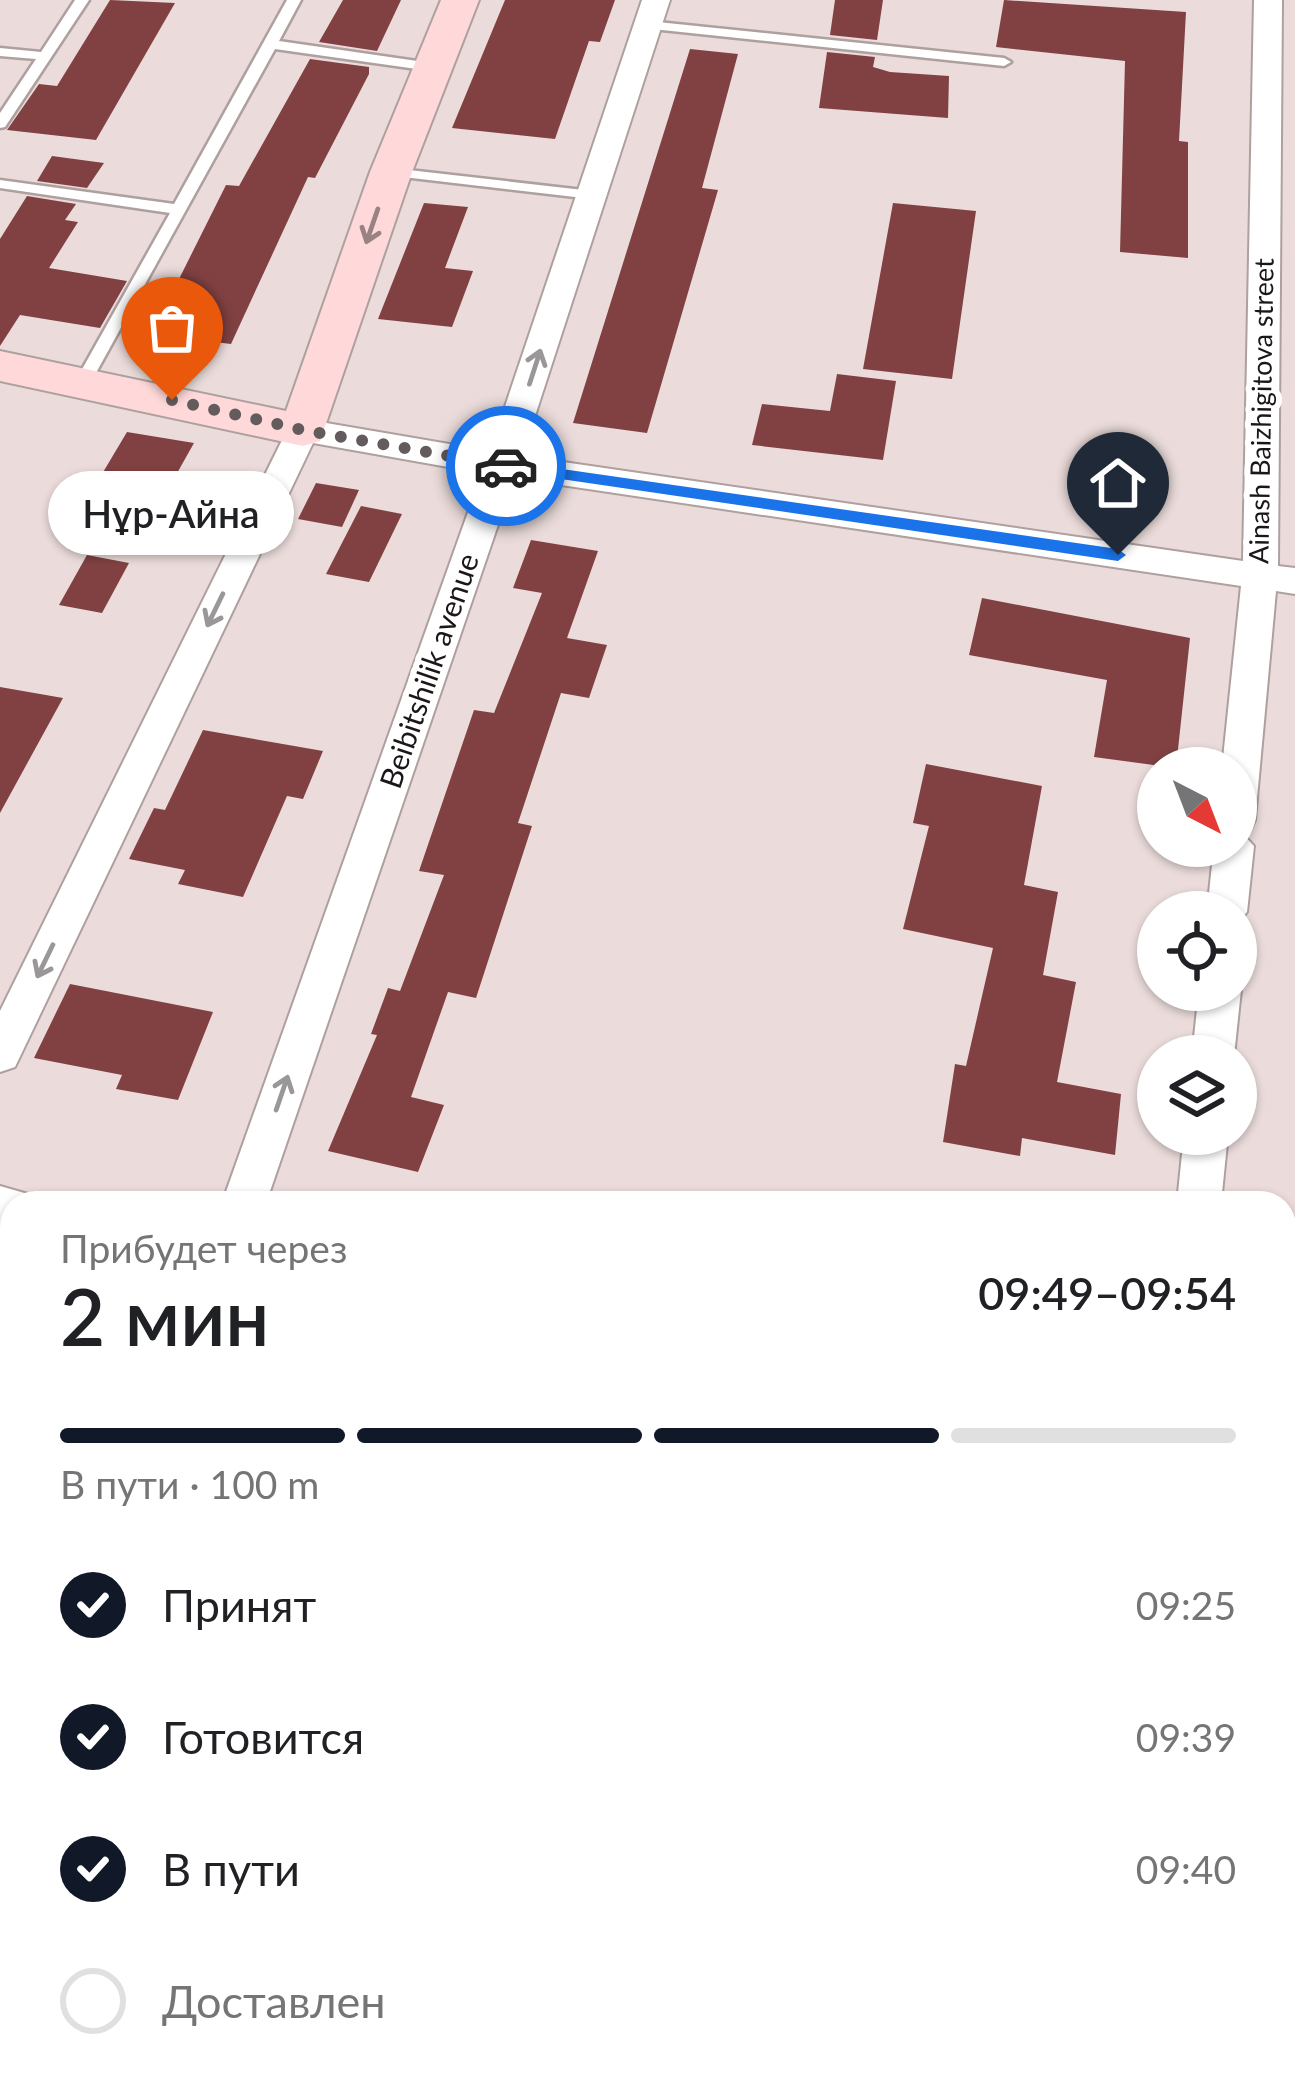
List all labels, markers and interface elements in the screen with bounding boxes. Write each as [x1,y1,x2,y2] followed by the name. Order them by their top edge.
[360,207,381,244] one-way arrow
[1241,258,1280,564] street label: Ainash Baizhigitova street
[121,277,223,400] pin
[139,295,205,361] icon: bag
[525,349,547,387] one-way arrow
[446,406,566,526] courier
[1067,432,1169,555] pin
[473,433,539,499] icon: car
[1085,450,1151,516] icon: home
[49,472,295,556] callout: Нұр-Айна
[82,490,260,536] text: Нұр-Айна
[371,548,485,792] street label: Beibitshilik avenue
[203,592,226,627] one-way arrow
[1137,747,1257,867] north arrow
[1137,747,1257,1155] map controls
[1137,891,1257,1011] button: locate
[33,942,55,978] one-way arrow
[1137,1035,1257,1155] button: layers
[273,1075,294,1112] one-way arrow
[60,1225,347,1271] text: Прибудет через
[978,1266,1236,1320] text: 09:49–09:54
[60,1269,270,1363] text: 2 мин
[60,1461,319,1507] text: В пути · 100 m
[60,1572,126,1638] icon: check
[162,1578,316,1632] text: Принят
[1136,1582,1236,1628] text: 09:25
[60,1704,126,1770] icon: check
[162,1710,364,1764] text: Готовится
[1136,1714,1236,1760] text: 09:39
[60,1836,126,1902] icon: check
[162,1842,300,1896] text: В пути
[1136,1846,1236,1892] text: 09:40
[162,1974,386,2028] text: Доставлен

